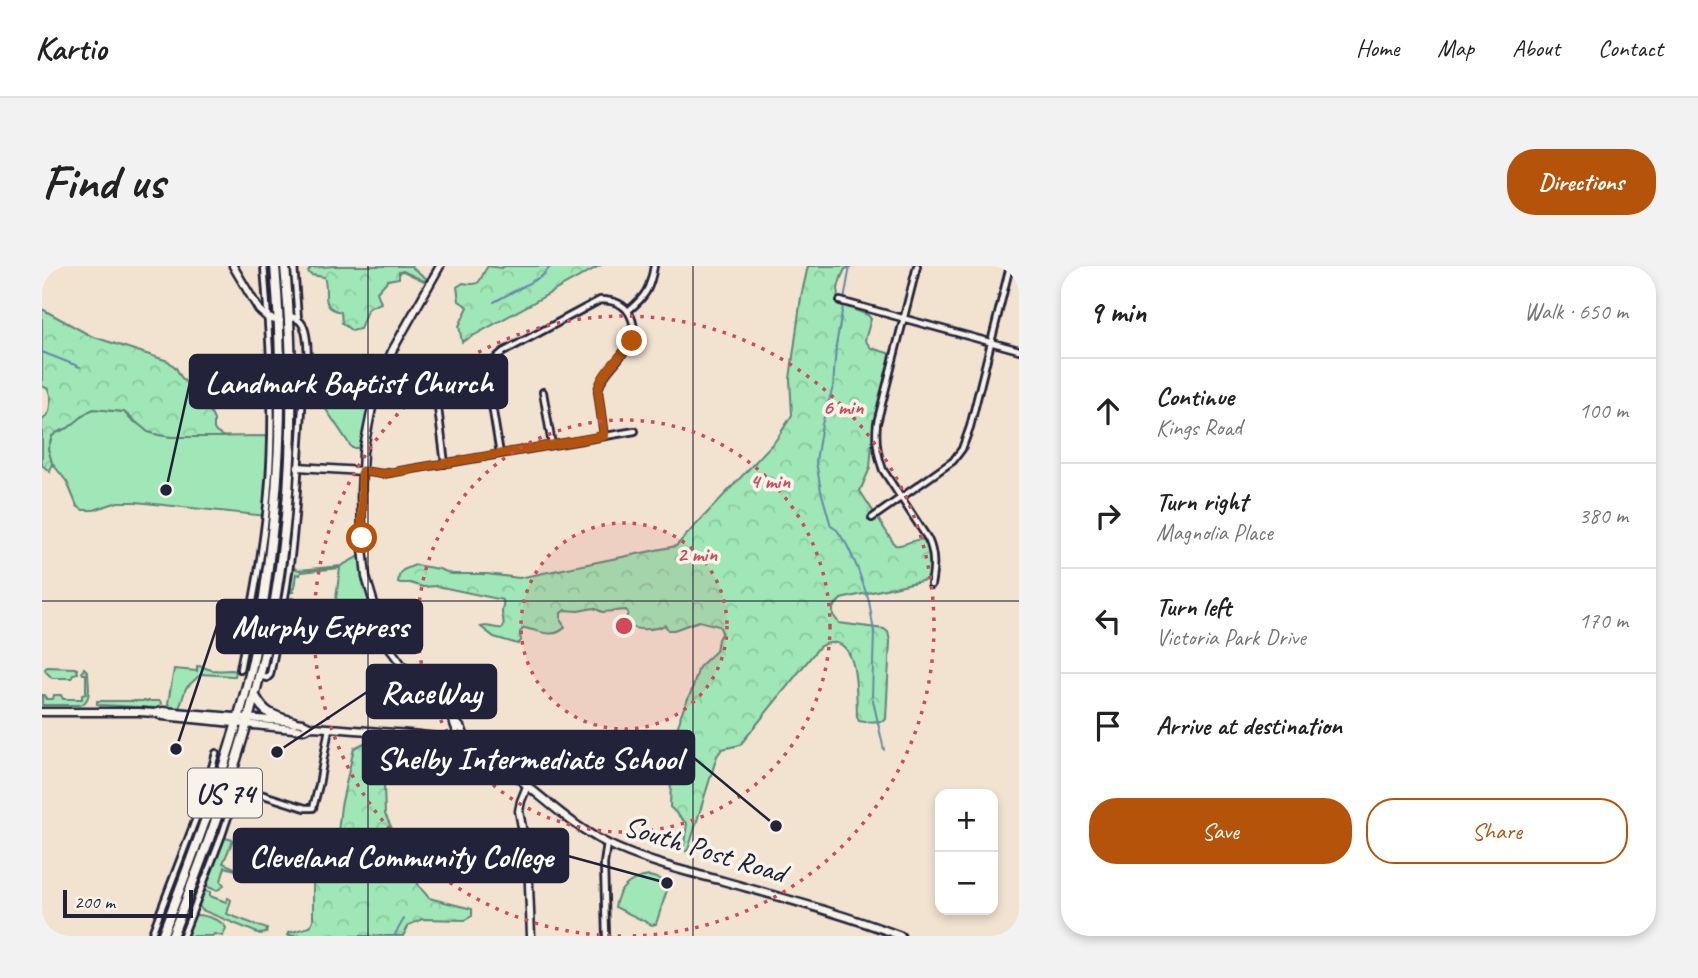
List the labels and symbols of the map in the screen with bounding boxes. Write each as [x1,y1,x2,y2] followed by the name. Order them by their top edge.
[616,325,647,356] route end
[190,355,507,408] callout: Landmark Baptist Church
[205,362,495,403] text: Landmark Baptist Church
[823,394,864,420] text: 6 min
[750,468,790,494] text: 4 min
[346,522,377,553] route start
[677,541,717,567] text: 2 min
[217,600,422,653] callout: Murphy Express
[232,606,411,647] text: Murphy Express
[612,614,636,638] centre of rings
[367,665,496,718] callout: RaceWay
[380,672,485,713] text: RaceWay
[363,731,694,784] callout: Shelby Intermediate School
[376,738,688,779] text: Shelby Intermediate School
[188,769,262,818] road number: US 74
[619,806,795,893] street label: South Post Road
[234,829,568,882] callout: Cleveland Community College
[249,836,555,877] text: Cleveland Community College
[63,887,192,919] scale bar

